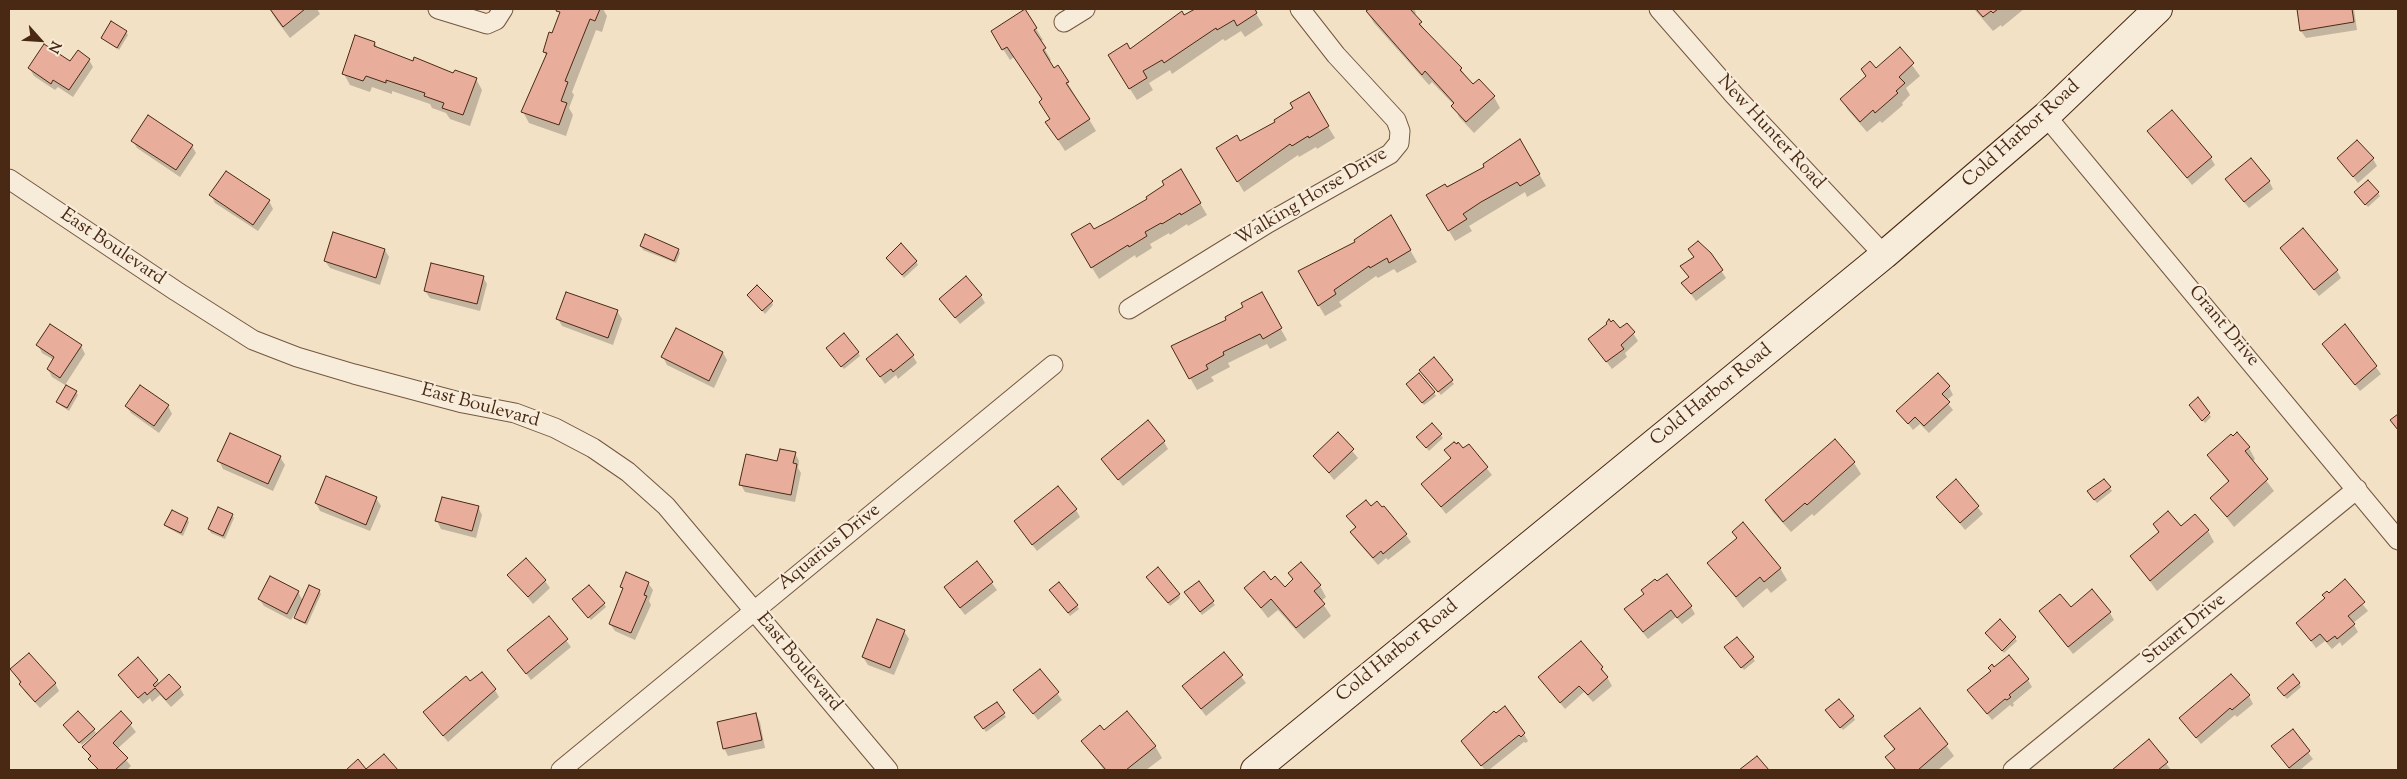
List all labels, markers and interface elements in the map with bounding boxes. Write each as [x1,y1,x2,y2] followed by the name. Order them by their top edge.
[15,15,65,65] north arrow
[42,37,65,56] text: N
[1711,71,1829,195] street label: New Hunter Road
[1959,76,2085,194] street label: Cold Harbor Road
[1232,144,1392,252] street label: Walking Horse Drive
[55,205,169,291] street label: East Boulevard
[2183,282,2263,372] street label: Grant Drive
[1647,340,1777,452] street label: Cold Harbor Road
[418,380,542,434] street label: East Boulevard
[774,500,886,596] street label: Aquarius Drive
[2139,589,2231,671] street label: Stuart Drive
[1333,596,1463,708] street label: Cold Harbor Road
[750,609,846,717] street label: East Boulevard

